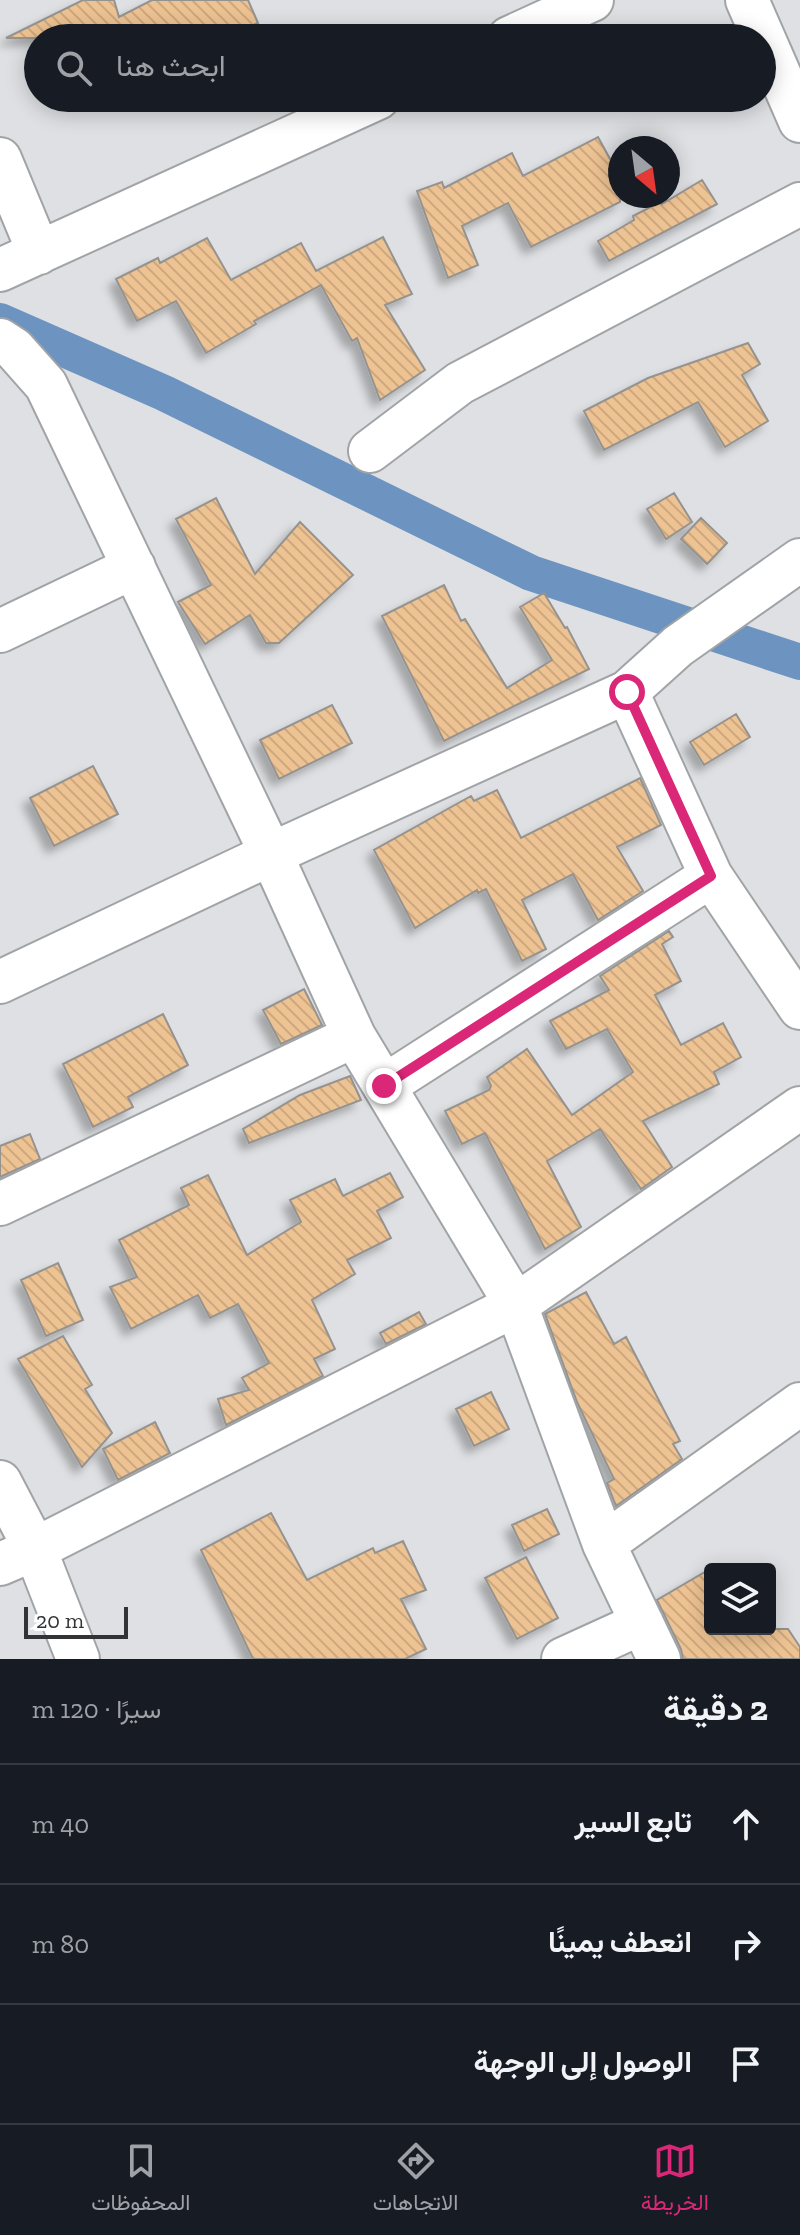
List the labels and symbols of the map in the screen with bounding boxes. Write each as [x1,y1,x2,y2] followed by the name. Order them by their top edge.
[608,136,680,208] north arrow
[609,674,645,710] route start
[366,1068,402,1104] route end
[24,1603,128,1639] scale bar

